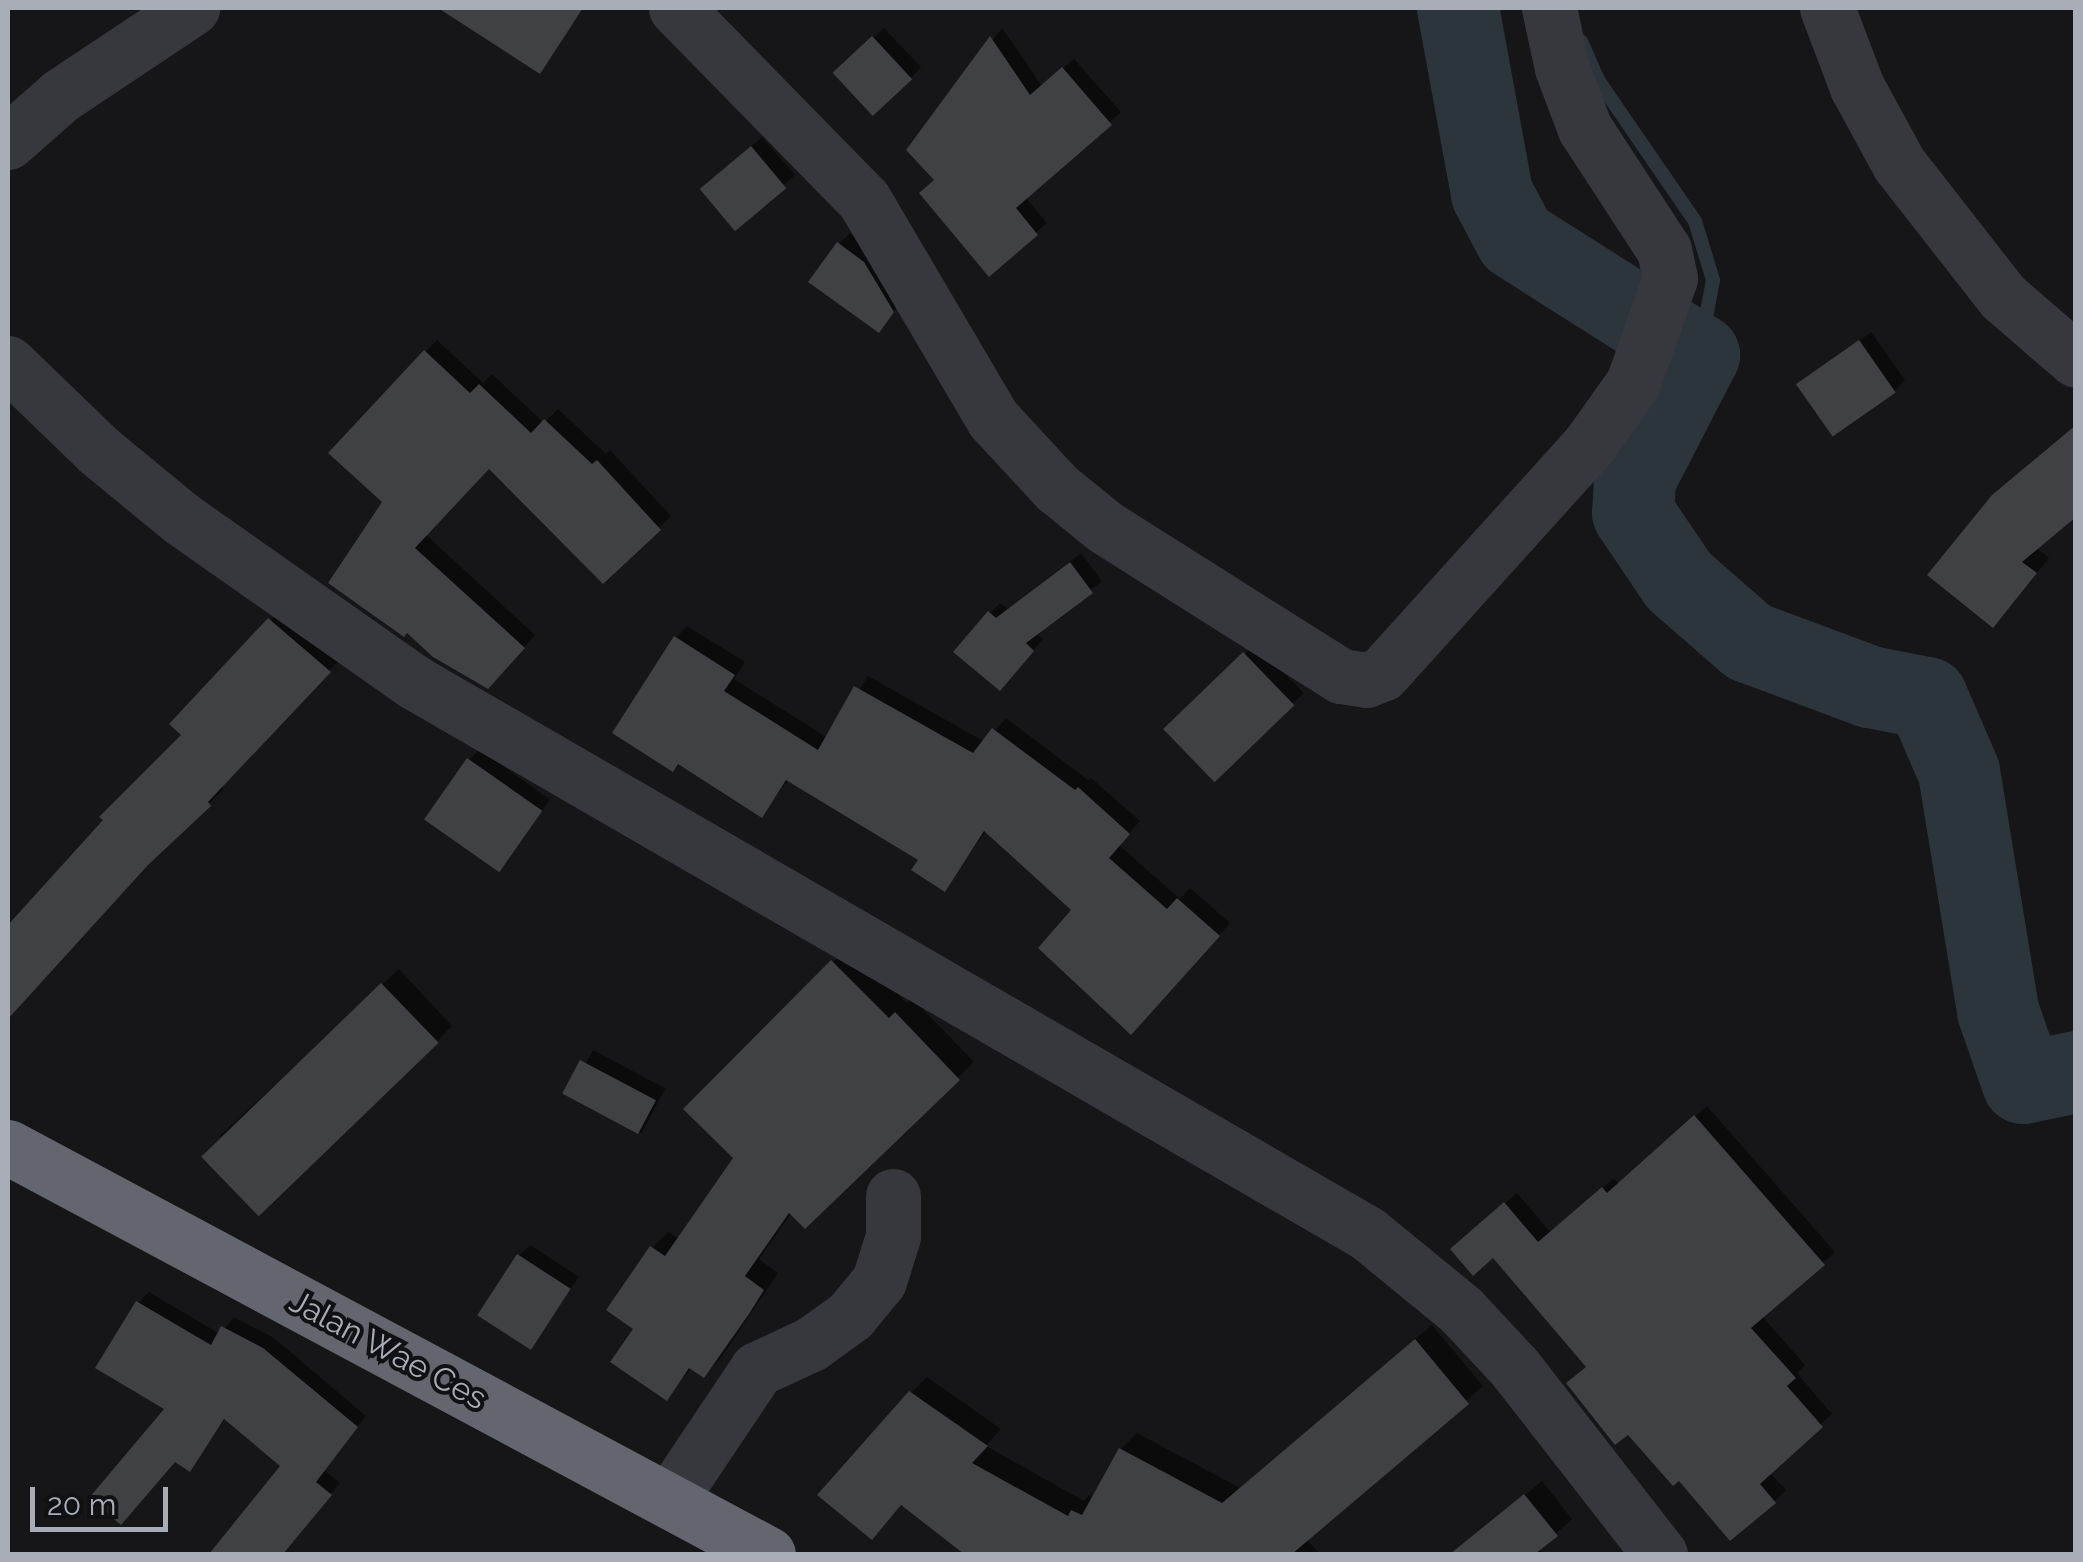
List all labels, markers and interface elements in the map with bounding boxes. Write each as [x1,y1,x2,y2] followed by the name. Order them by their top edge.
[283,1282,493,1418] street label: Jalan Wae Ces
[35,1467,172,1529] scale bar
[47,1487,116,1522] text: 20 m

